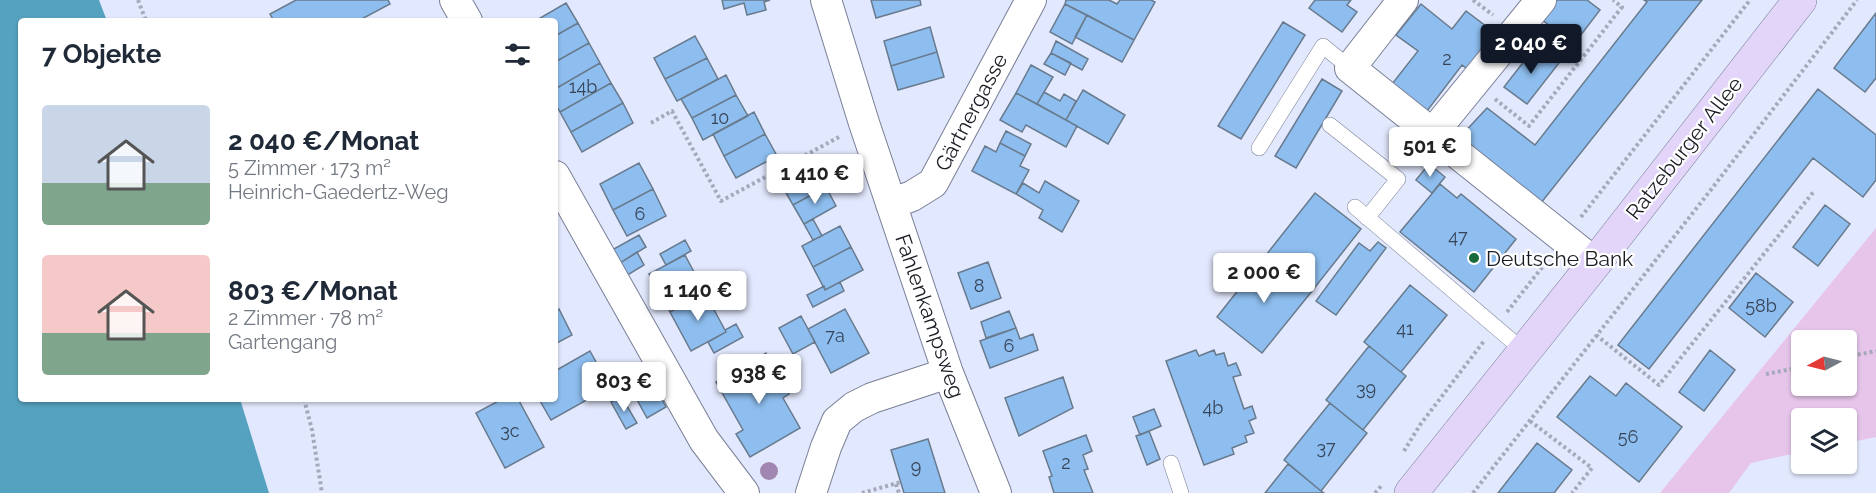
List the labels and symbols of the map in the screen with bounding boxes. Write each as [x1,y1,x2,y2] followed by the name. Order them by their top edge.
[1476,24,1586,75] pin: 2 040 €
[1442,48,1452,69] house number: 2
[930,49,1012,175] street label: Gärtnergasse
[1621,72,1747,224] street label: Ratzeburger Allee
[569,76,597,97] house number: 14b
[711,107,729,128] house number: 10
[1388,127,1472,178] pin: 501 €
[760,154,870,205] pin: 1 410 €
[635,203,646,224] house number: 6
[1448,226,1468,247] house number: 47
[890,231,970,401] street label: Fahlenkampsweg
[1486,246,1633,271] place label: Deutsche Bank
[1467,251,1481,265] marker: Deutsche Bank
[1209,253,1319,304] pin: 2 000 €
[643,271,753,322] pin: 1 140 €
[974,275,984,296] house number: 8
[1745,295,1777,316] house number: 58b
[1396,318,1414,339] house number: 41
[825,325,845,346] house number: 7a
[1791,330,1857,396] north arrow
[1004,335,1015,356] house number: 6
[717,354,801,405] pin: 938 €
[582,362,666,413] pin: 803 €
[1356,378,1376,399] house number: 39
[1203,397,1223,418] house number: 4b
[500,420,520,441] house number: 3c
[1618,426,1638,447] house number: 56
[1316,437,1336,458] house number: 37
[1061,452,1071,473] house number: 2
[911,456,921,477] house number: 9

